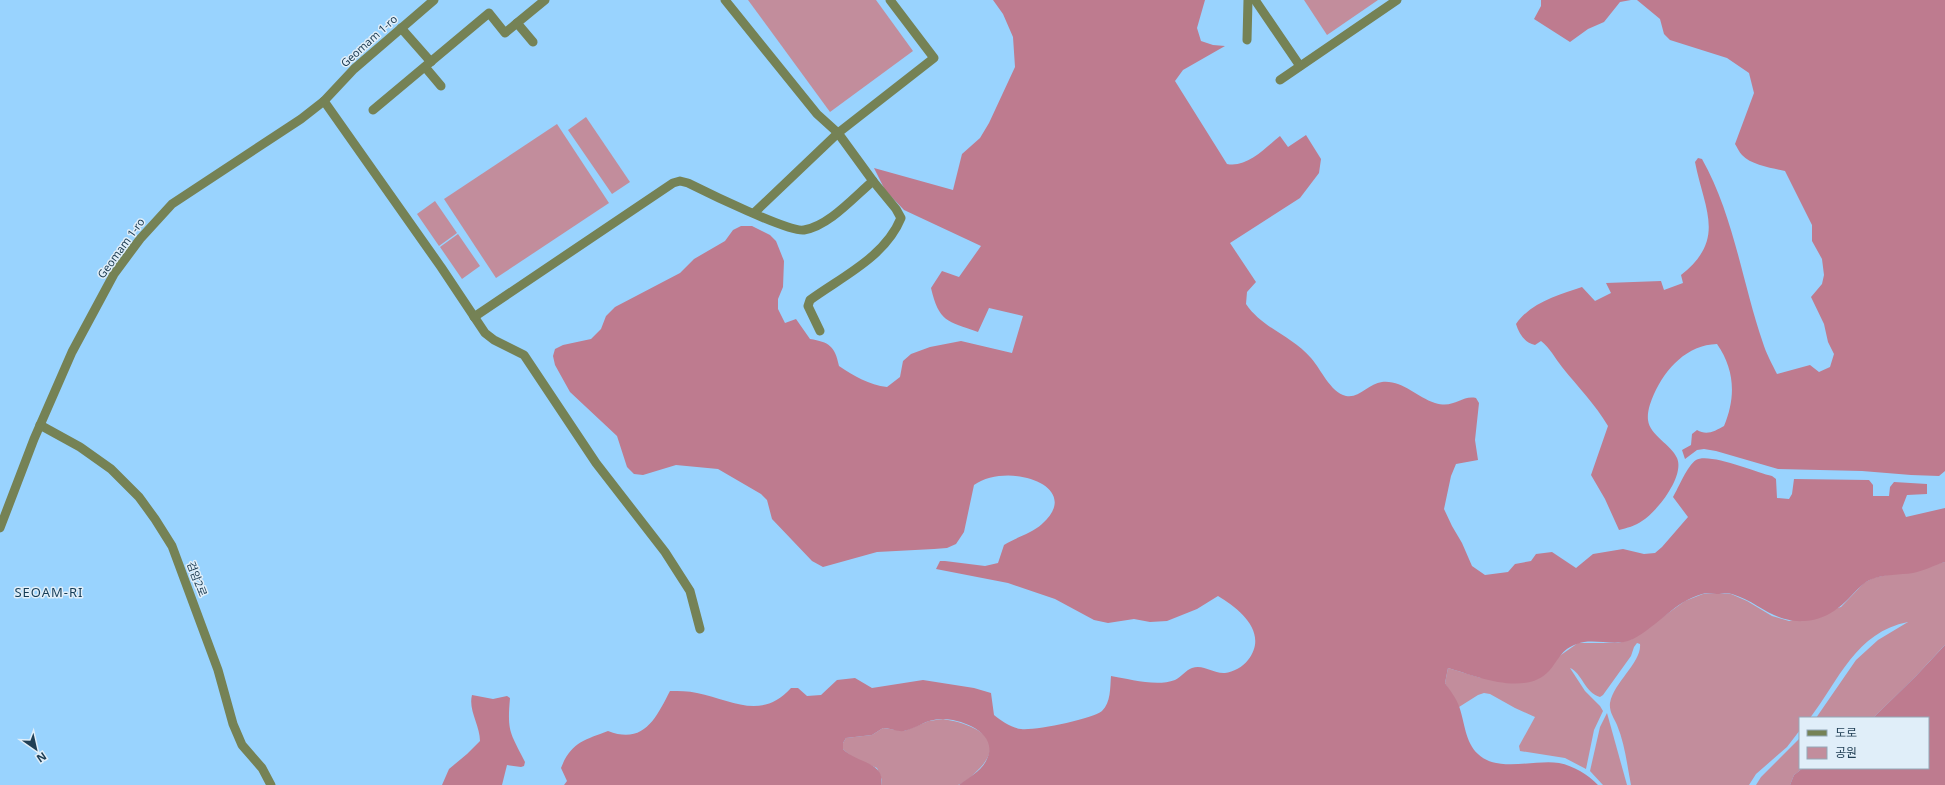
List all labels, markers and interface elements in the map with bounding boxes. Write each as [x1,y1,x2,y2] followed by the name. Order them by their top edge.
[337,11,400,70] street label: Geomam 1-ro
[94,214,148,281] street label: Geomam 1-ro
[184,559,211,599] street label: 검암2로
[14,583,84,601] district label: SEOAM-RI
[1799,717,1929,769] legend
[1835,724,1857,741] text: 도로
[16,729,56,769] north arrow
[1835,744,1857,761] text: 공원
[34,749,50,766] text: N

